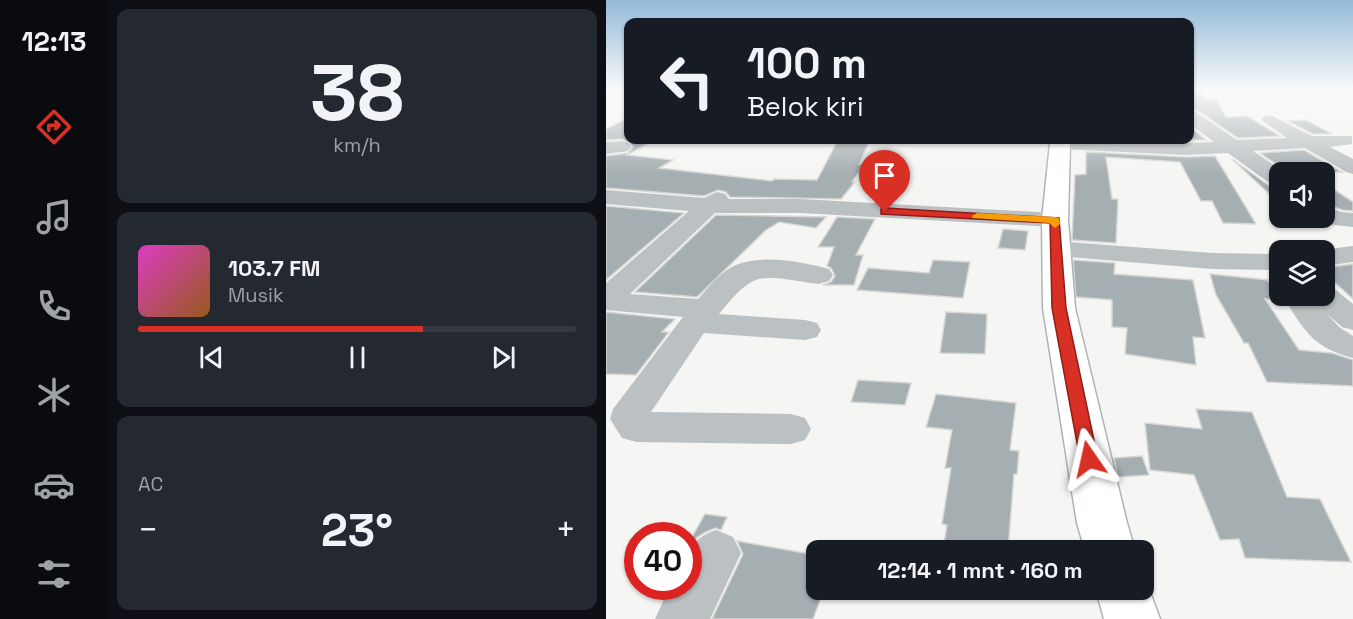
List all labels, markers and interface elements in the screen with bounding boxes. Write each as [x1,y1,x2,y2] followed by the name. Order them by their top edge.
[22,24,86,59] text: 12:13
[747,37,867,90] text: 100 m
[648,42,726,120] icon: left
[310,43,404,143] text: 38
[747,89,864,124] text: Belok kiri
[33,106,75,148] icon: directions
[333,132,381,158] text: km/h
[859,150,910,212] pin
[868,159,901,192] icon: arrive
[1269,162,1335,306] map controls
[1269,162,1335,228] button: sound
[33,196,75,238] icon: music
[1269,240,1335,306] button: layers
[228,254,320,282] text: 103.7 FM
[228,282,284,308] text: Musik
[33,285,75,327] icon: phone
[195,341,228,374] icon: previous
[341,341,374,374] icon: pause
[487,341,520,374] icon: next
[33,374,75,416] icon: climate
[1057,427,1121,491] position arrow
[33,464,75,506] icon: car
[138,471,163,497] text: AC
[321,502,393,559] text: 23°
[138,509,158,551] text: −
[556,509,576,551] text: +
[624,522,702,600] speed limit sign: 40
[33,553,75,595] icon: filters
[877,556,1083,584] text: 12:14 · 1 mnt · 160 m

